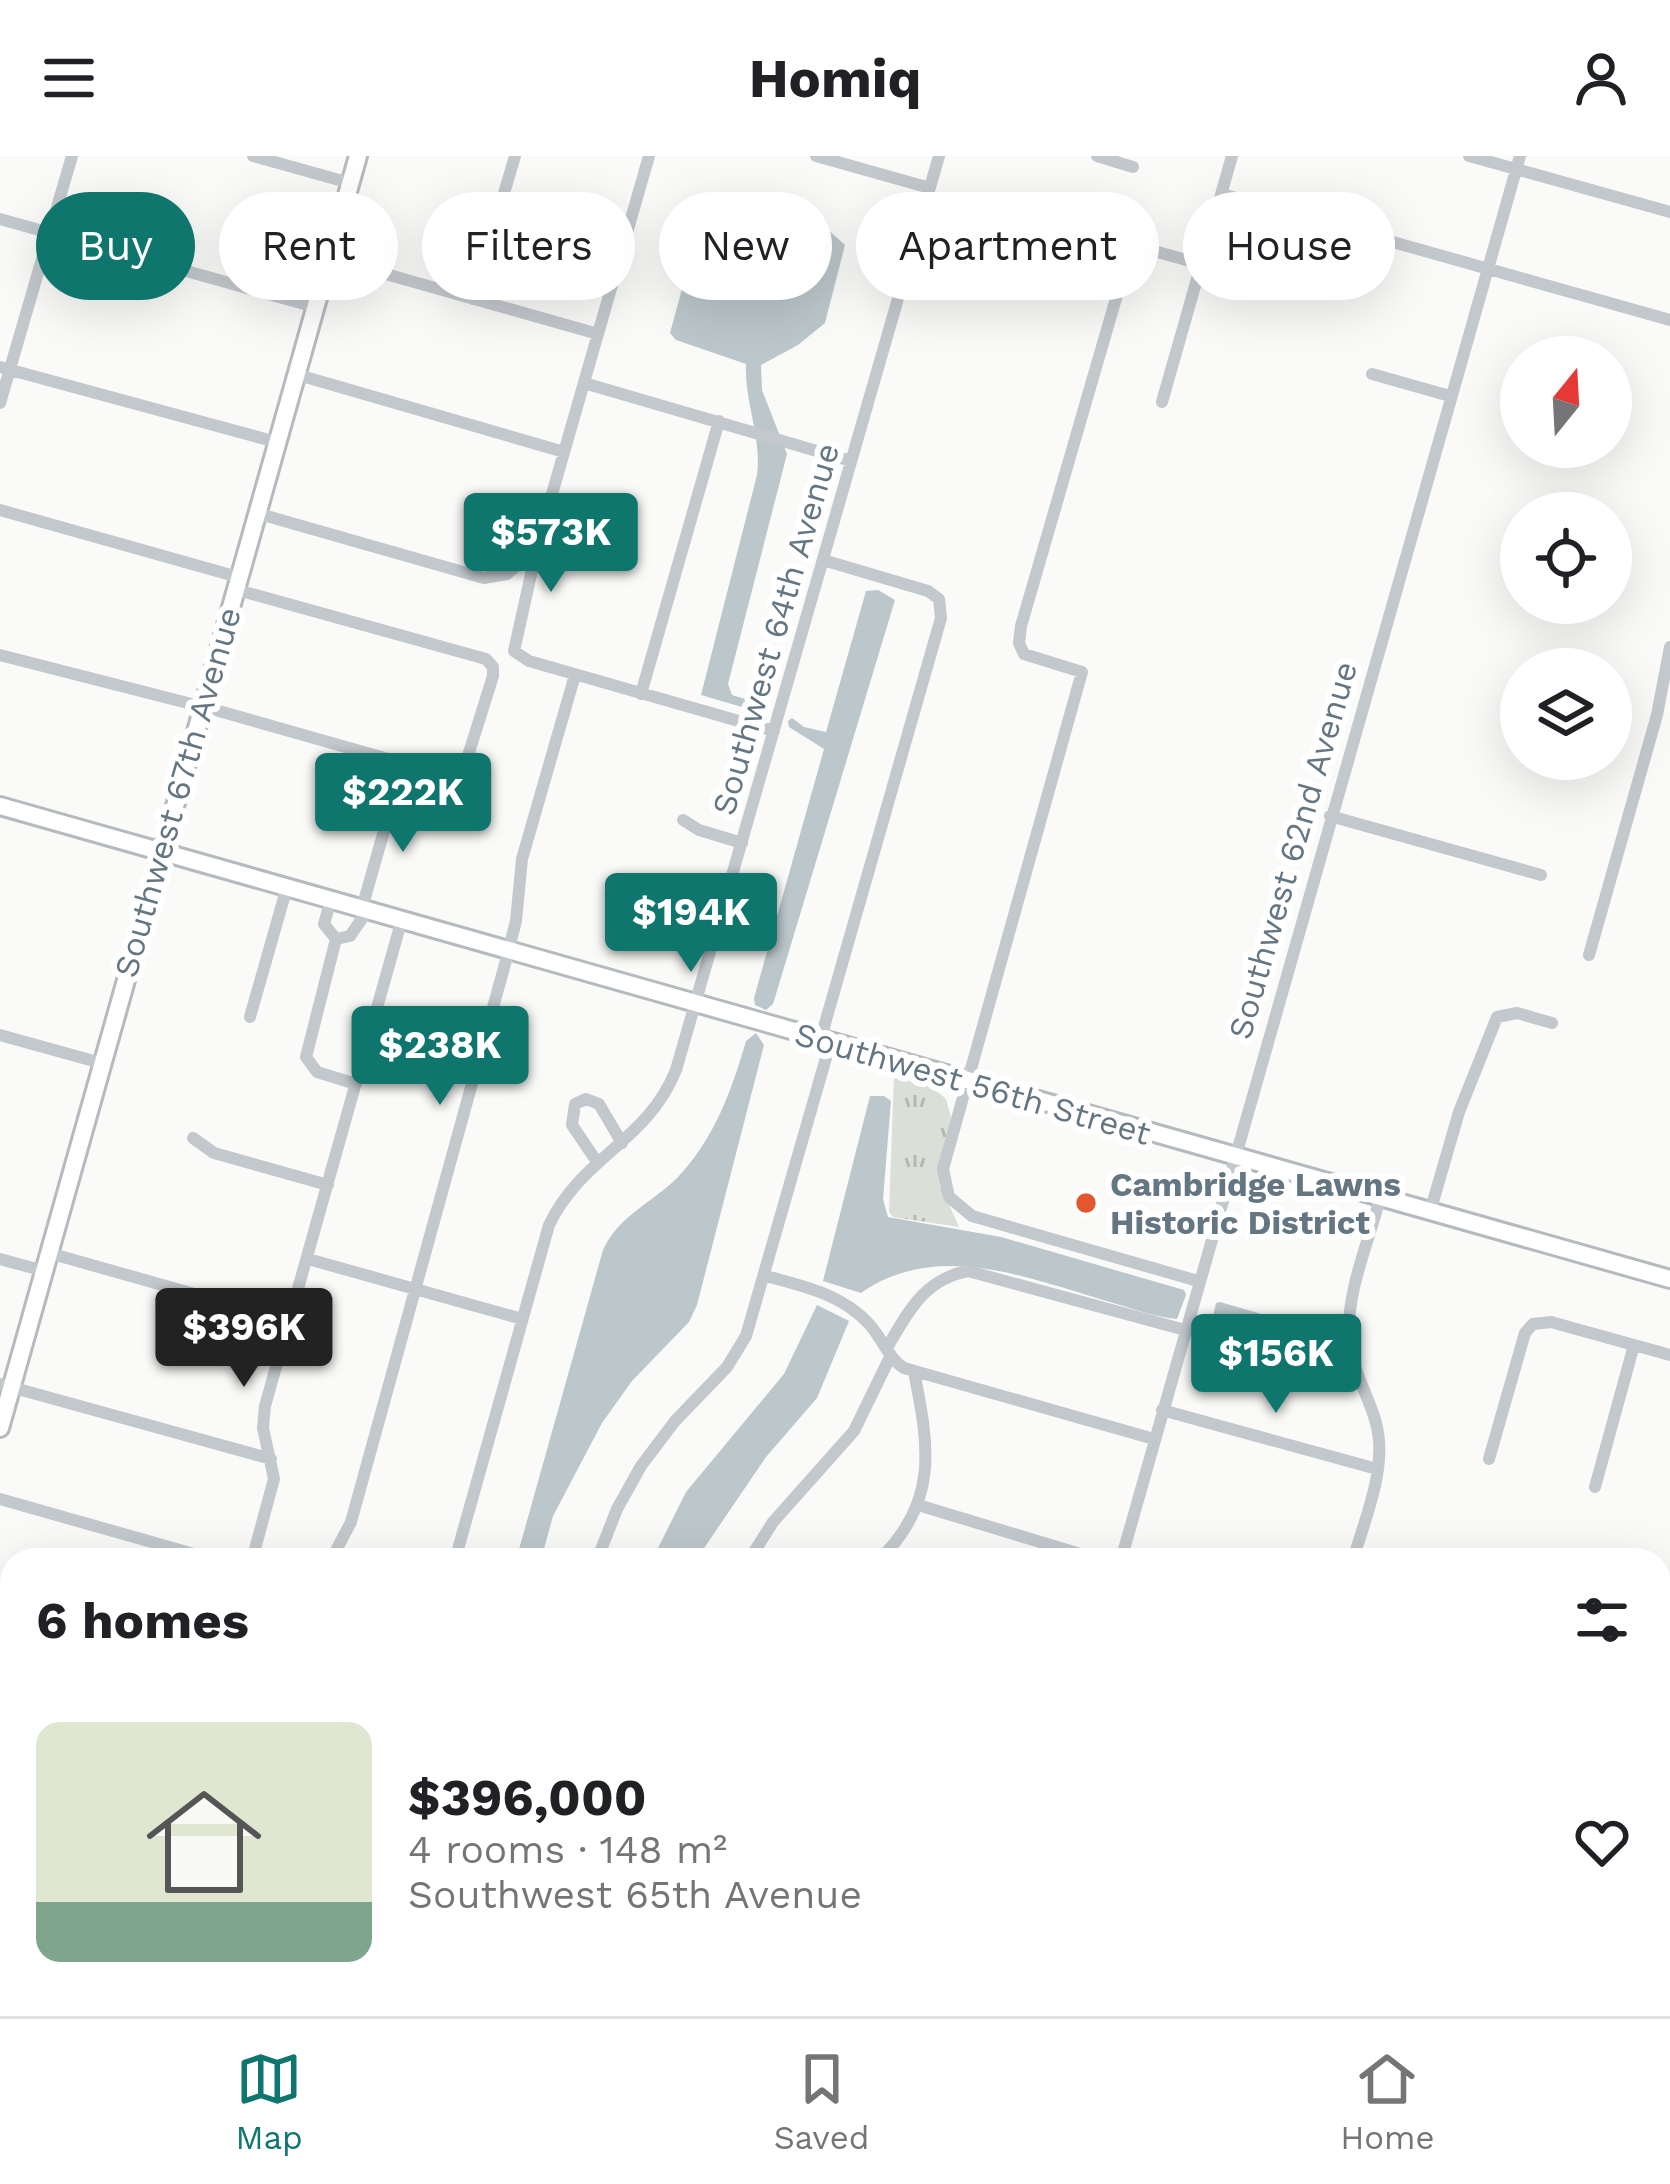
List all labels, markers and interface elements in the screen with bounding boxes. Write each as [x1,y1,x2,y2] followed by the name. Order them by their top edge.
[36,45,102,111] icon: menu
[1568,45,1634,111] icon: person
[749,47,921,110] text: Homiq
[36,192,195,300] chip: Buy
[219,192,398,300] chip: Rent
[422,192,635,300] chip: Filters
[659,192,832,300] chip: New
[856,192,1159,300] chip: Apartment
[1183,192,1395,300] chip: House
[1500,336,1632,468] north arrow
[1500,336,1632,780] map controls
[704,439,847,820] street label: Southwest 64th Avenue
[1500,492,1632,624] button: locate
[467,493,635,595] pin: $573K
[491,509,611,554] text: $573K
[106,603,249,982] street label: Southwest 67th Avenue
[1500,648,1632,780] button: layers
[1220,657,1365,1043] street label: Southwest 62nd Avenue
[319,753,487,855] pin: $222K
[342,769,464,814] text: $222K
[607,873,775,975] pin: $194K
[632,889,750,934] text: $194K
[356,1006,524,1108] pin: $238K
[791,1014,1155,1153] street label: Southwest 56th Street
[379,1022,501,1067] text: $238K
[1110,1165,1401,1242] place label: Cambridge Lawns Historic District
[1073,1190,1099,1216] marker: Cambridge Lawns Historic District
[160,1288,328,1390] pin: $396K
[182,1304,306,1349] text: $396K
[1192,1314,1360,1416] pin: $156K
[1218,1330,1334,1375] text: $156K
[1569,1587,1635,1653] icon: filters
[36,1591,249,1650] text: 6 homes
[408,1768,647,1827] text: $396,000
[132,1770,276,1914] icon: home
[1569,1809,1635,1875] icon: heart
[408,1827,727,1872] text: 4 rooms · 148 m²
[408,1872,862,1917] text: Southwest 65th Avenue
[235,2046,303,2157] tab: Map
[774,2046,869,2157] tab: Saved
[1340,2046,1435,2157] tab: Home

